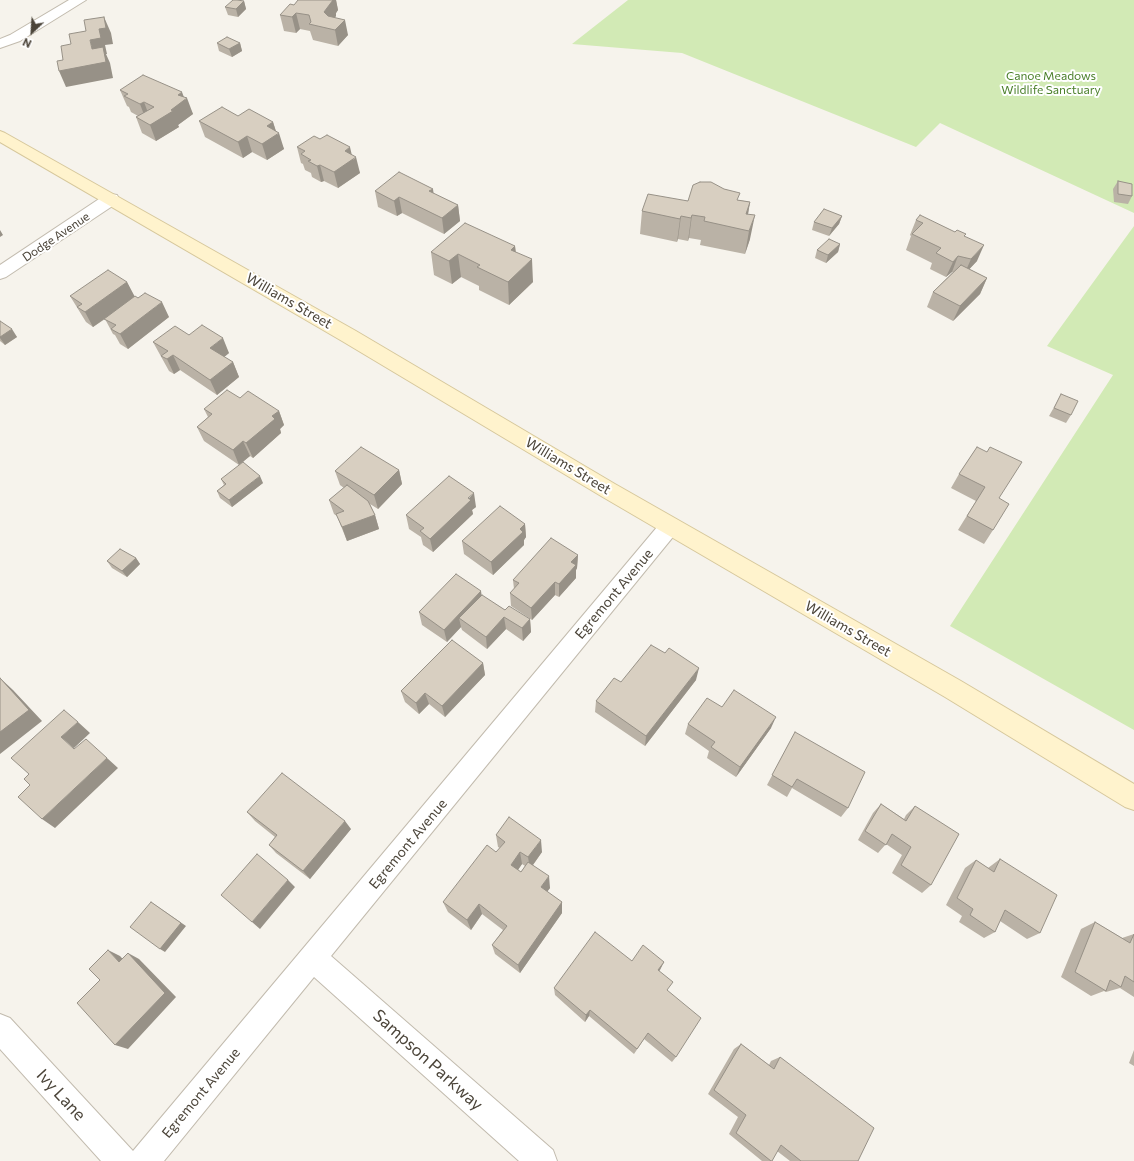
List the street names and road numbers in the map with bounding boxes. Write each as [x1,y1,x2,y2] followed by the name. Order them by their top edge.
[20,209,92,265] street label: Dodge Avenue
[243,270,335,332] street label: Williams Street
[522,434,614,498] street label: Williams Street
[571,546,657,642] street label: Egremont Avenue
[802,598,894,660] street label: Williams Street
[365,796,451,892] street label: Egremont Avenue
[369,1005,487,1115] street label: Sampson Parkway
[158,1045,244,1141] street label: Egremont Avenue
[32,1065,90,1125] street label: Ivy Lane

